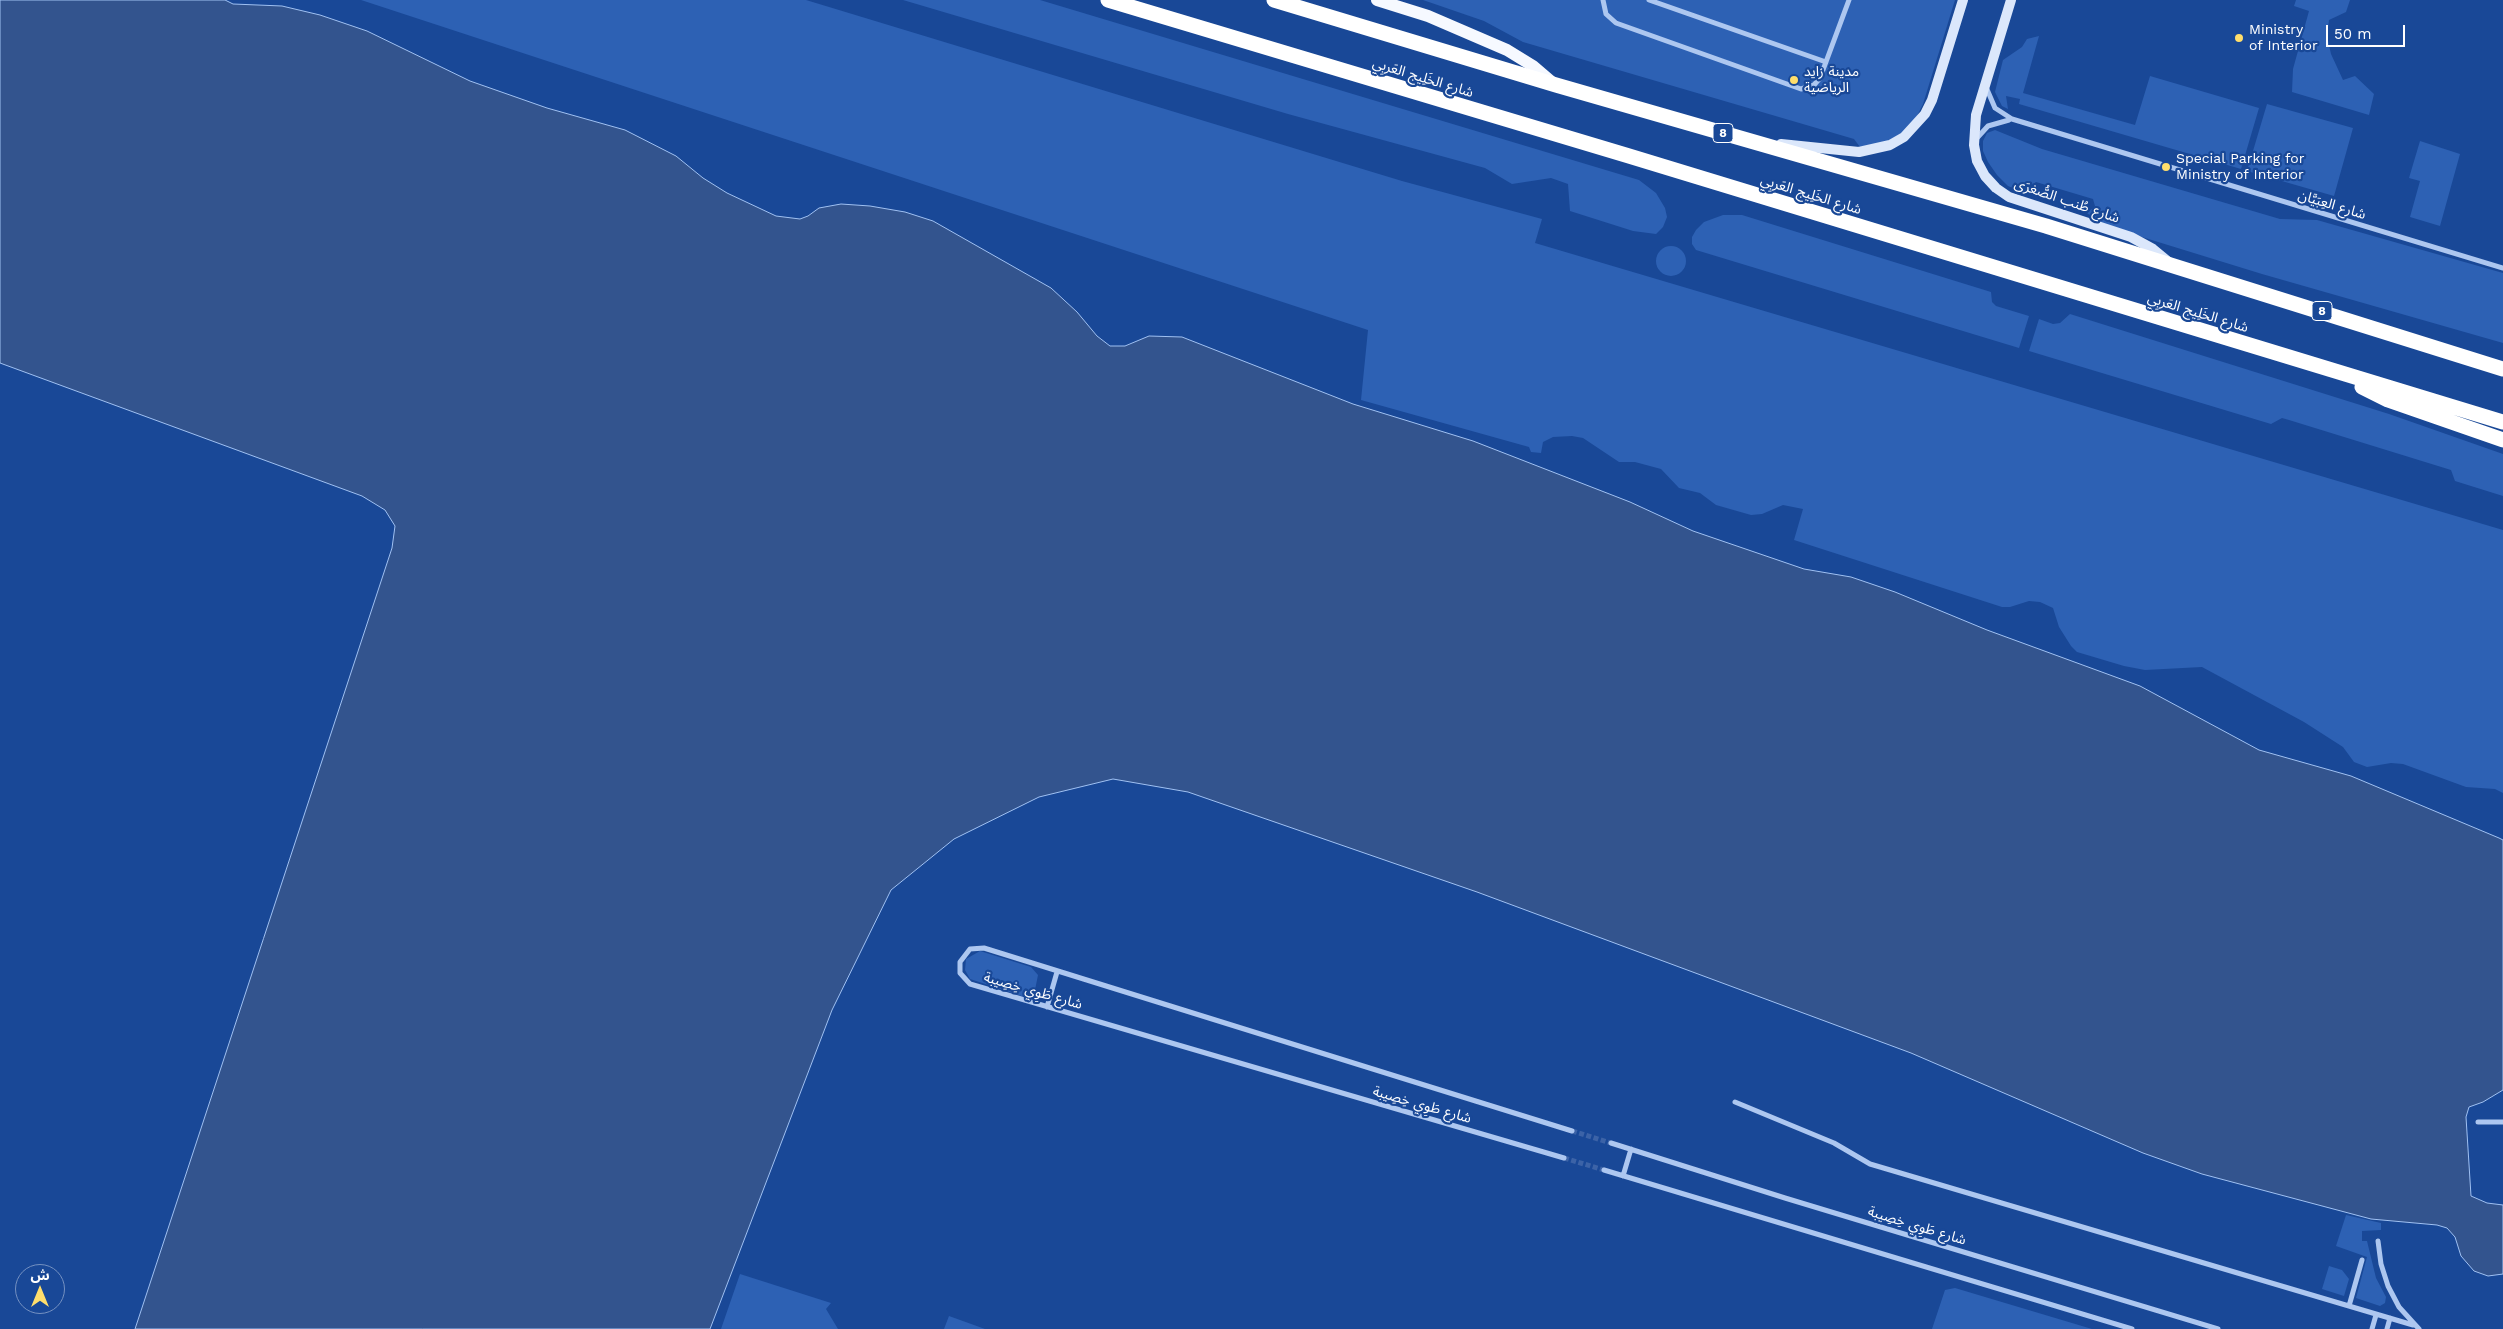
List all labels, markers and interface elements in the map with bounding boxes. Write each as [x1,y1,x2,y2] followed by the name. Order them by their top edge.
[2328,15,2407,47] scale bar
[2249,22,2318,54] place label: Ministry of Interior
[2334,25,2371,43] text: 50 m
[2233,32,2245,44] marker: Ministry of Interior
[1370,55,1476,101] street label: شارع الخَلِيج العَربِي
[1804,64,1859,96] place label: مدينة زايد الرياضية
[1788,74,1800,86] marker: مدينة زايد الرياضية
[1713,124,1733,142] road number: 8
[2176,151,2304,184] place label: Special Parking for Ministry of Interior
[2160,161,2172,173] marker: Special Parking for Ministry of Interior
[1758,172,1864,218] street label: شارع الخَلِيج العَربِي
[2012,175,2122,227] street label: شارع طُنب الصُّغرَى
[2296,187,2368,223] street label: شارع العِبَيَّان
[2145,290,2251,336] street label: شارع الخَلِيج العَربِي
[2312,302,2332,321] road number: 8
[982,969,1084,1013] street label: شارع طَوِي خِصِيبة
[1371,1083,1473,1127] street label: شارع طَوِي خِصِيبة
[1866,1203,1968,1249] street label: شارع طَوِي خِصِيبة
[15,1264,65,1314] north arrow
[30,1267,50,1283] text: ش

